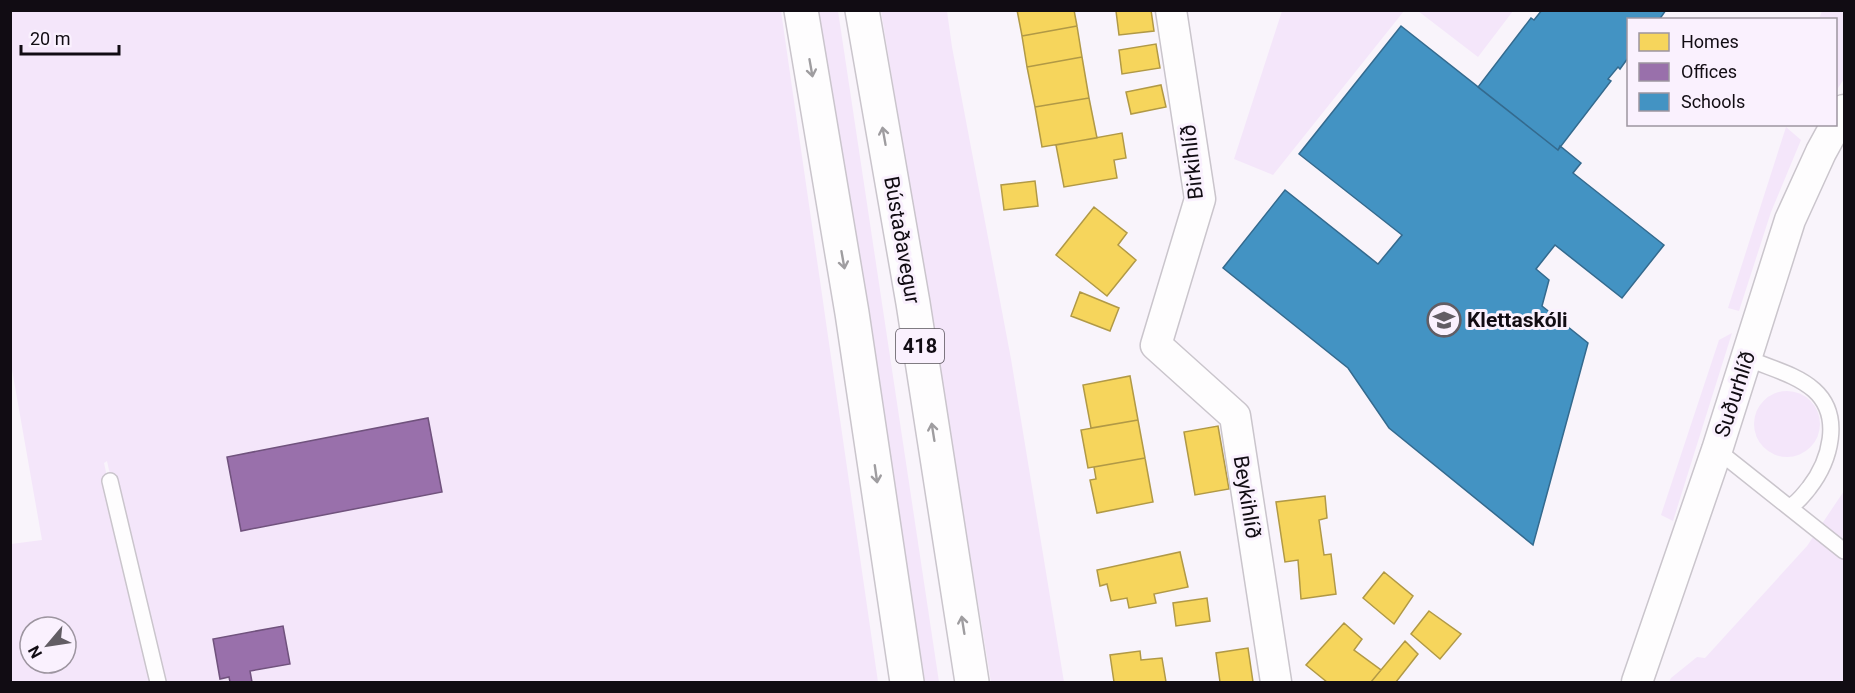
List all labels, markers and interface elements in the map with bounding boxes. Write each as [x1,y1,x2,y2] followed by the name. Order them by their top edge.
[21,18,118,56] scale bar
[1627,18,1837,126] legend
[30,28,70,49] text: 20 m
[1681,31,1739,52] text: Homes
[806,58,817,78] one-way arrow
[1681,61,1737,82] text: Offices
[1681,91,1745,112] text: Schools
[1176,123,1208,201] street label: Birkihlíð
[878,127,889,146] one-way arrow
[879,174,925,306] street label: Bústaðavegur
[838,250,849,270] one-way arrow
[1426,302,1462,338] school or university icon: Klettaskóli
[1467,308,1568,332] place label: Klettaskóli
[896,329,944,363] road number: 418
[1710,348,1760,440] street label: Suðurhlíð
[927,423,938,442] one-way arrow
[1229,454,1265,540] street label: Beykihlíð
[870,464,881,483] one-way arrow
[18,615,78,675] north arrow
[957,615,968,635] one-way arrow
[24,642,46,662] text: N

